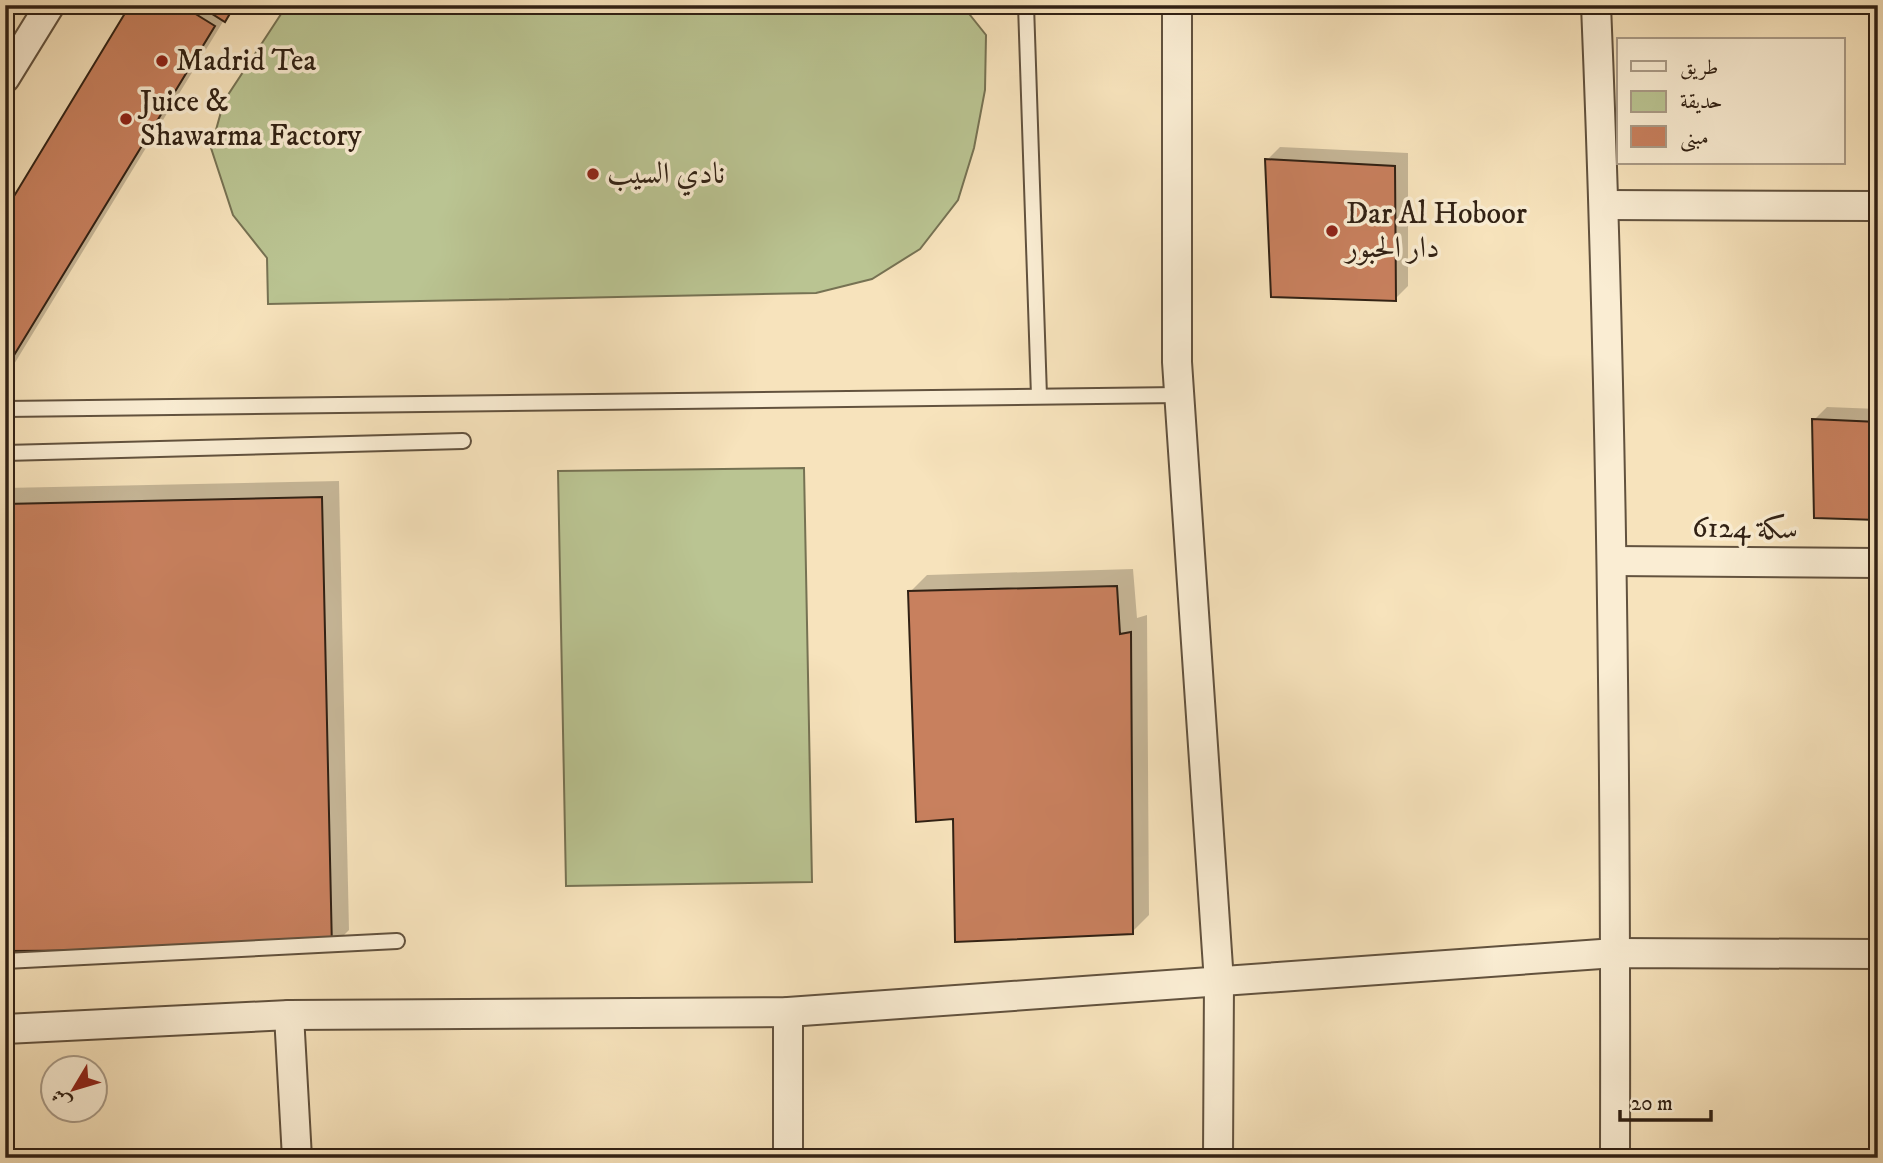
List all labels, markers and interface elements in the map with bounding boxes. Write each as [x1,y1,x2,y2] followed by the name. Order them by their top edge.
[1617,38,1844,164] legend
[176,43,317,80] place label: Madrid Tea
[154,53,170,69] marker: Madrid Tea
[1680,55,1718,81] text: طريق
[137,84,362,155] place label: Juice & Shawarma Factory
[1680,89,1723,115] text: حديقة
[118,111,134,127] marker: Juice & Shawarma Factory
[1680,125,1709,152] text: مبنى
[607,156,725,197] place label: نادي السيب
[585,166,601,182] marker: نادي السيب
[1343,196,1527,267] place label: Dar Al Hoboor دار الحبور
[1324,223,1340,239] marker: Dar Al Hoboor دار الحبور
[1692,510,1798,548] street label: سكة 6124
[38,1054,108,1124] north arrow
[1620,1079,1712,1123] scale bar
[47,1084,77,1113] text: ش
[1631,1091,1673,1117] text: 20 m

